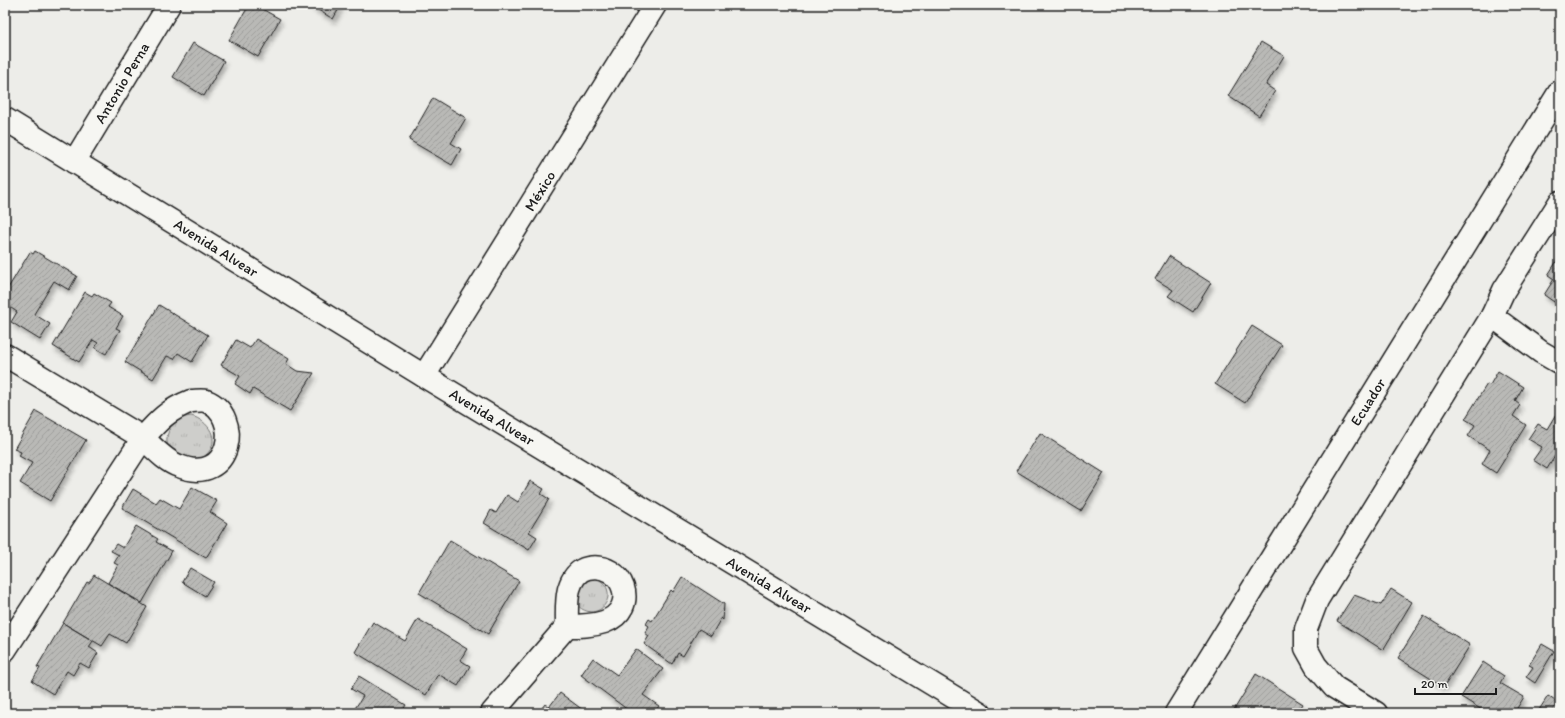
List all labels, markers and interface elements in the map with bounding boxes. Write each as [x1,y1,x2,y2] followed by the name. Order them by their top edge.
[91,39,154,127] street label: Antonio Perna
[521,167,559,215] street label: México
[171,215,261,281] street label: Avenida Alvear
[1346,375,1390,429] street label: Ecuador
[446,385,538,449] street label: Avenida Alvear
[723,553,815,617] street label: Avenida Alvear
[1415,670,1496,696] scale bar
[1421,677,1448,691] text: 20 m

